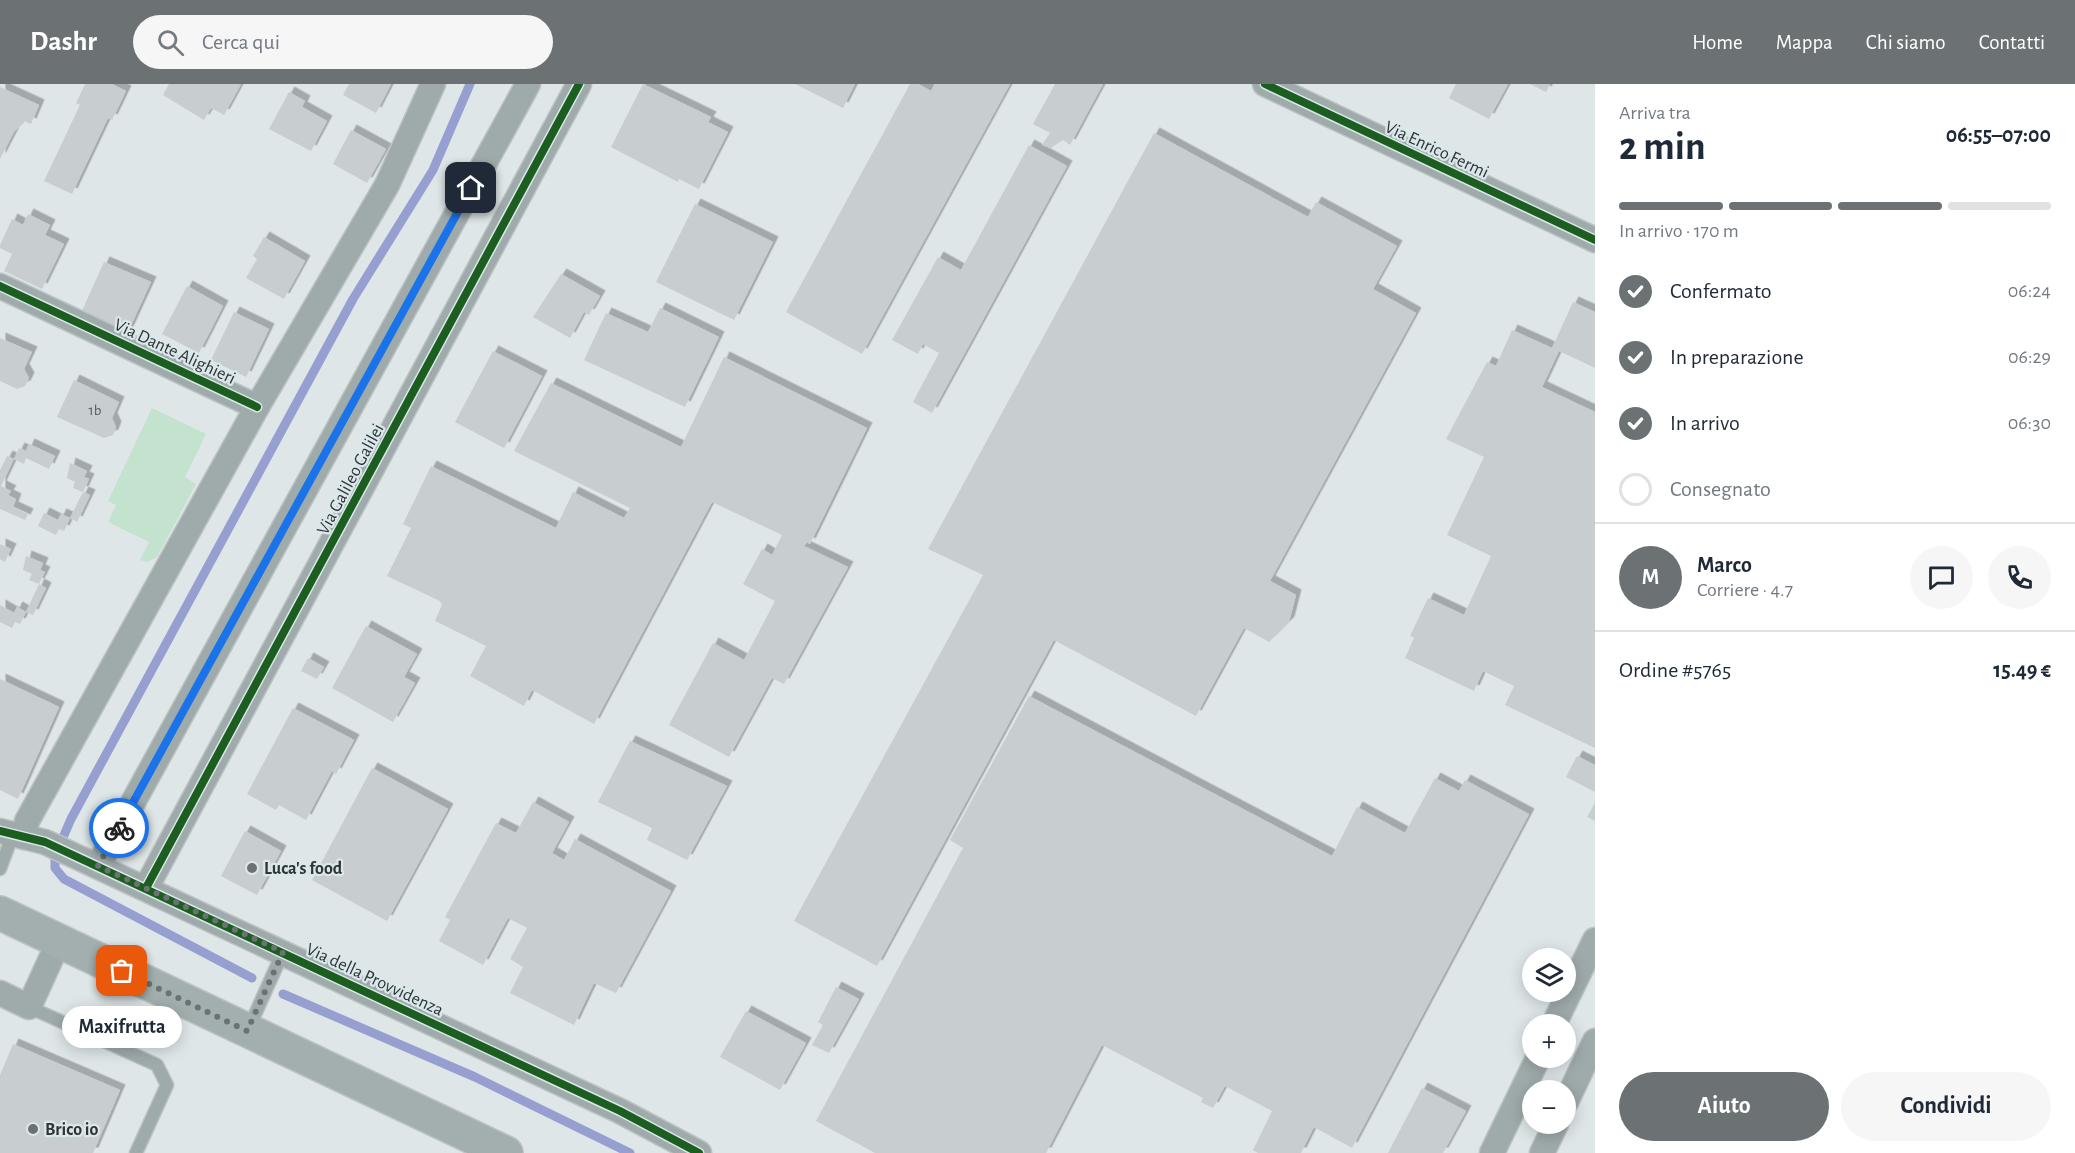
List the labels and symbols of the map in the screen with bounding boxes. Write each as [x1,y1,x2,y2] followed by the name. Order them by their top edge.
[1382,118,1491,182] street label: Via Enrico Fermi
[445,162,496,213] pin
[111,316,238,388] street label: Via Dante Alighieri
[89,403,102,418] house number: 1b
[314,421,388,538] street label: Via Galileo Galilei
[89,798,149,858] courier
[264,860,343,878] place label: Luca's food
[245,861,259,875] marker: Luca's food
[303,940,446,1020] street label: Via della Provvidenza
[96,945,147,996] pin
[62,1007,182,1049] callout: Maxifrutta
[45,1121,99,1139] place label: Brico io
[26,1122,40,1136] marker: Brico io

